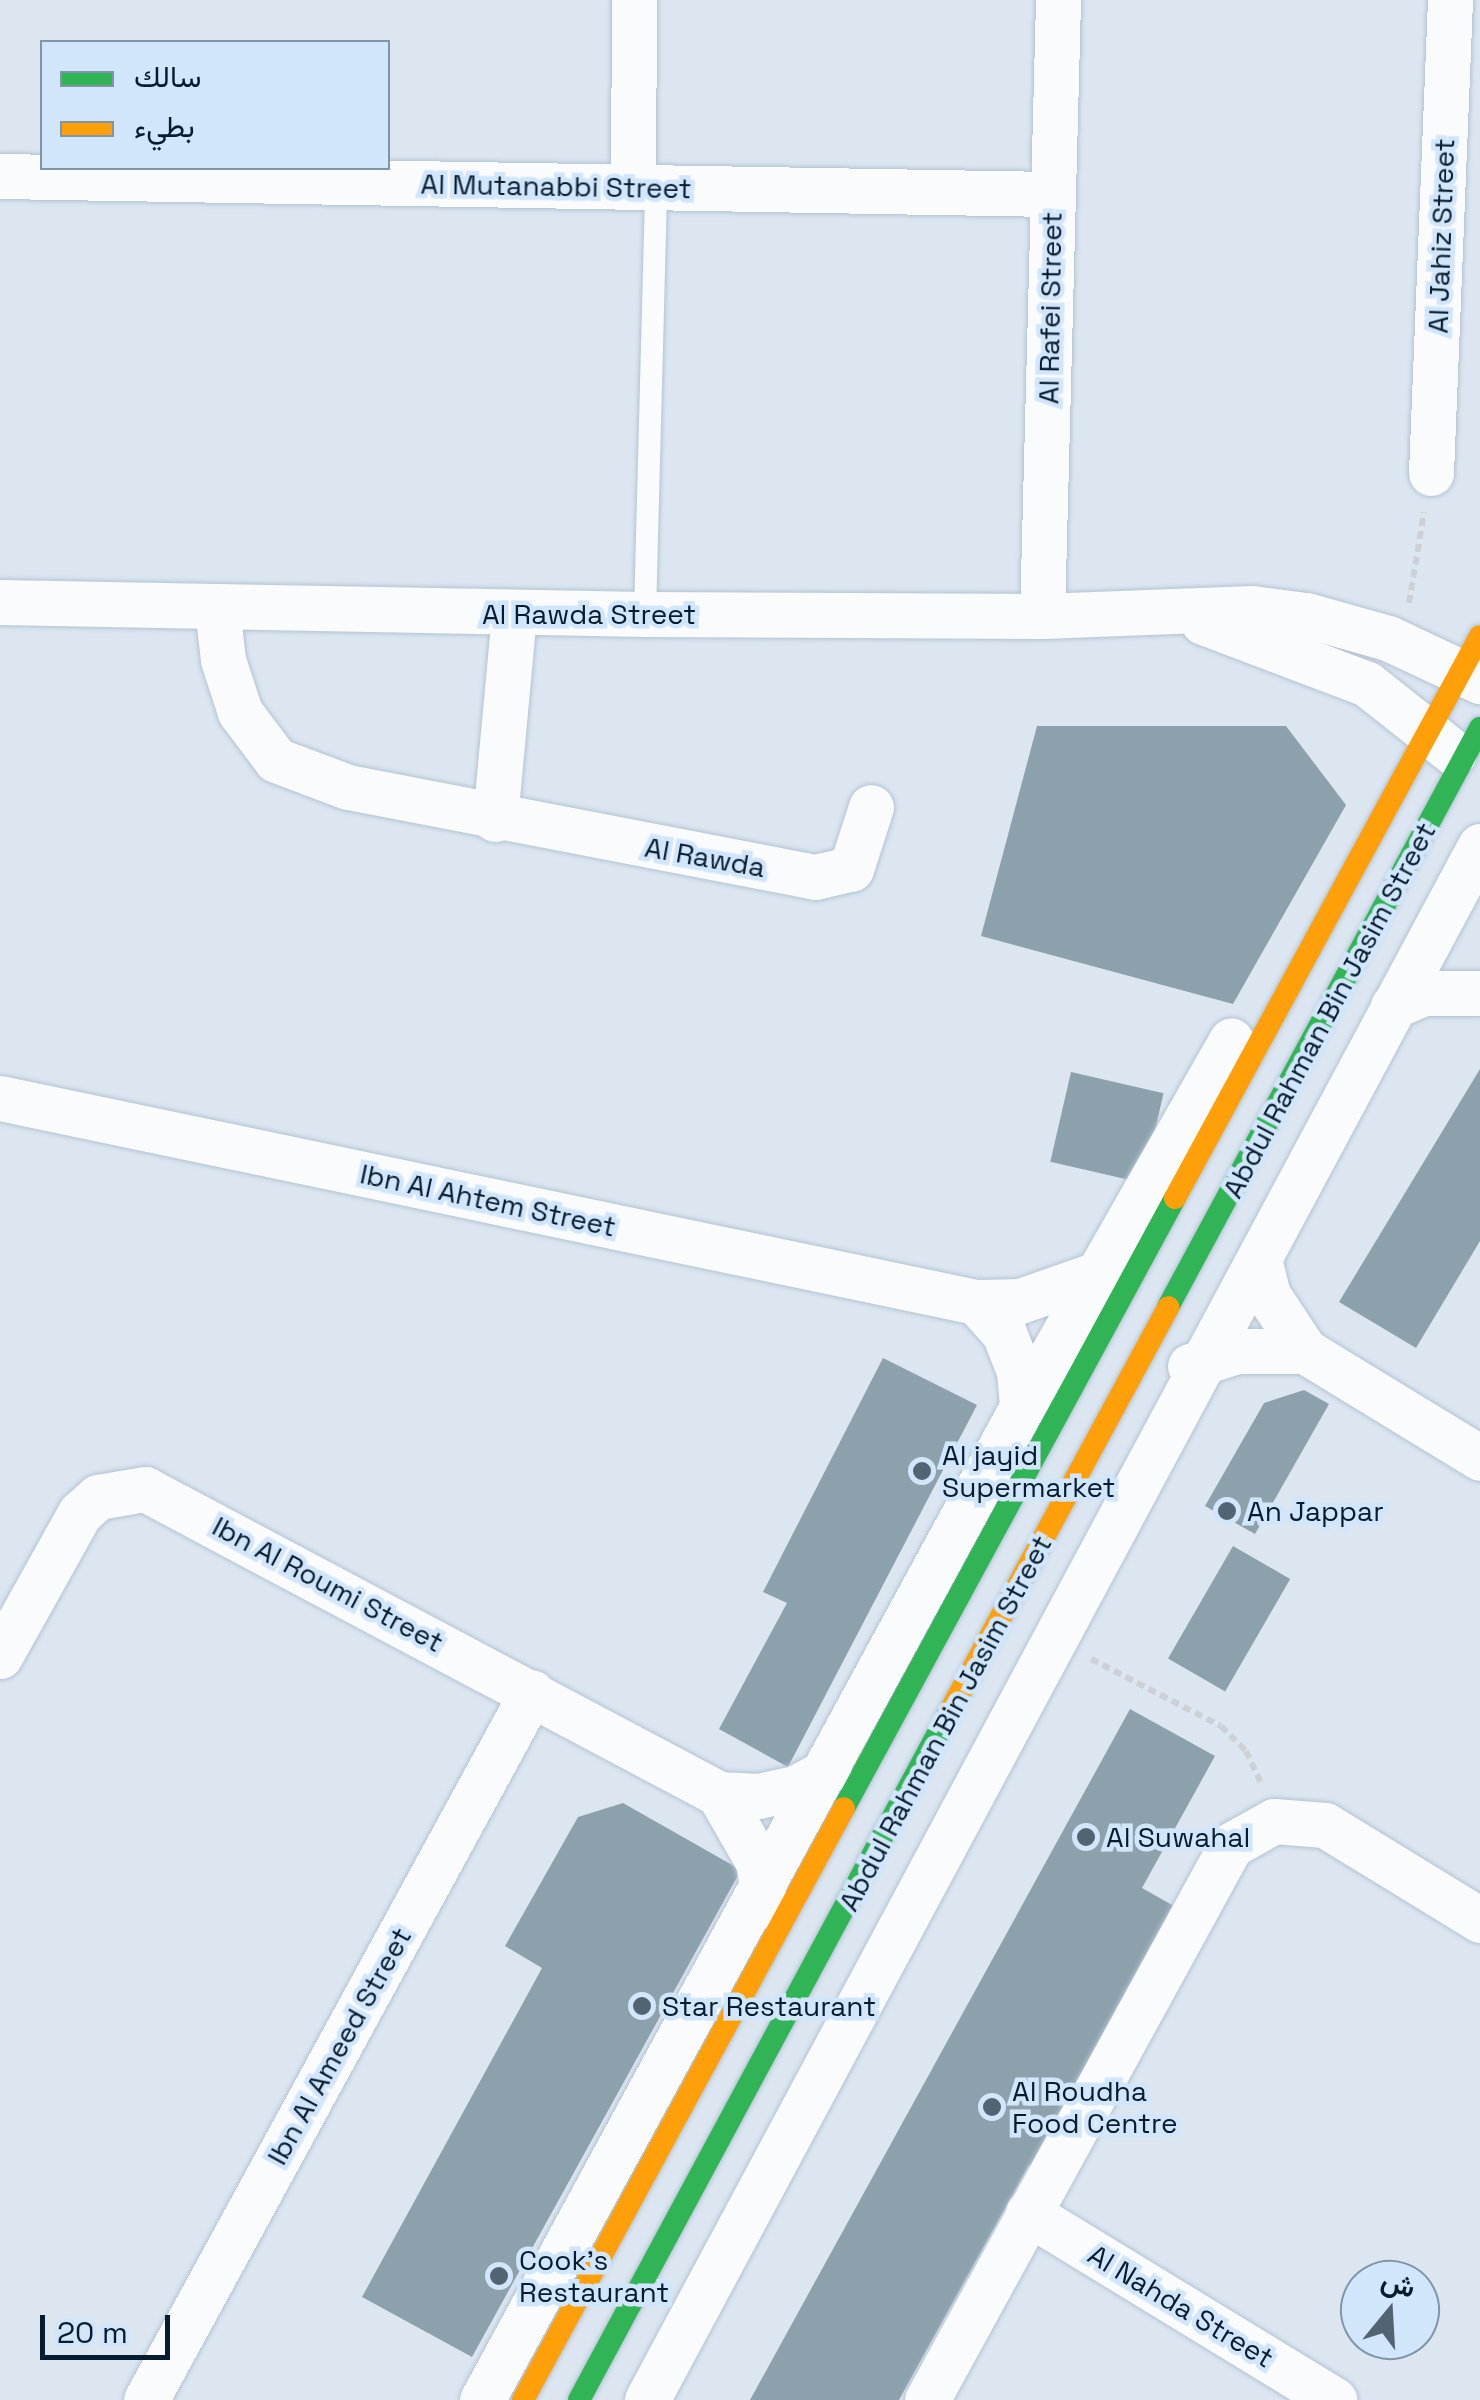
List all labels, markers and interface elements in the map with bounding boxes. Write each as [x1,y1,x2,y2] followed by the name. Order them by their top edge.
[40,40,390,170] legend
[134,57,201,96] text: سالك
[134,107,195,146] text: بطيء
[1421,138,1461,334] street label: Al Jahiz Street
[420,167,692,205] street label: Al Mutanabbi Street
[1032,211,1068,405] street label: Al Rafei Street
[482,597,696,631] street label: Al Rawda Street
[1215,816,1443,1204] street label: Abdul Rahman Bin Jasim Street
[642,830,768,884] street label: Al Rawda
[357,1156,619,1244] street label: Ibn Al Ahtem Street
[942,1438,1115,1504] place label: Al jayid Supermarket
[911,1460,933,1482] marker: Al jayid Supermarket
[1247,1494,1384,1528] place label: An Jappar
[1216,1500,1238,1522] marker: An Jappar
[207,1509,449,1659] street label: Ibn Al Roumi Street
[831,1529,1059,1917] street label: Abdul Rahman Bin Jasim Street
[1106,1820,1250,1854] place label: Al Suwahal
[1075,1826,1097,1848] marker: Al Suwahal
[260,1921,418,2171] street label: Ibn Al Ameed Street
[662,1989,876,2023] place label: Star Restaurant
[631,1995,653,2017] marker: Star Restaurant
[1012,2074,1178,2140] place label: Al Roudha Food Centre
[981,2096,1003,2118] marker: Al Roudha Food Centre
[1082,2237,1280,2375] street label: Al Nahda Street
[519,2243,669,2309] place label: Cook's Restaurant
[1340,2260,1440,2360] north arrow
[1377,2261,1420,2306] text: ش
[488,2265,510,2287] marker: Cook's Restaurant
[45,2295,175,2357] scale bar
[57,2313,128,2352] text: 20 m

